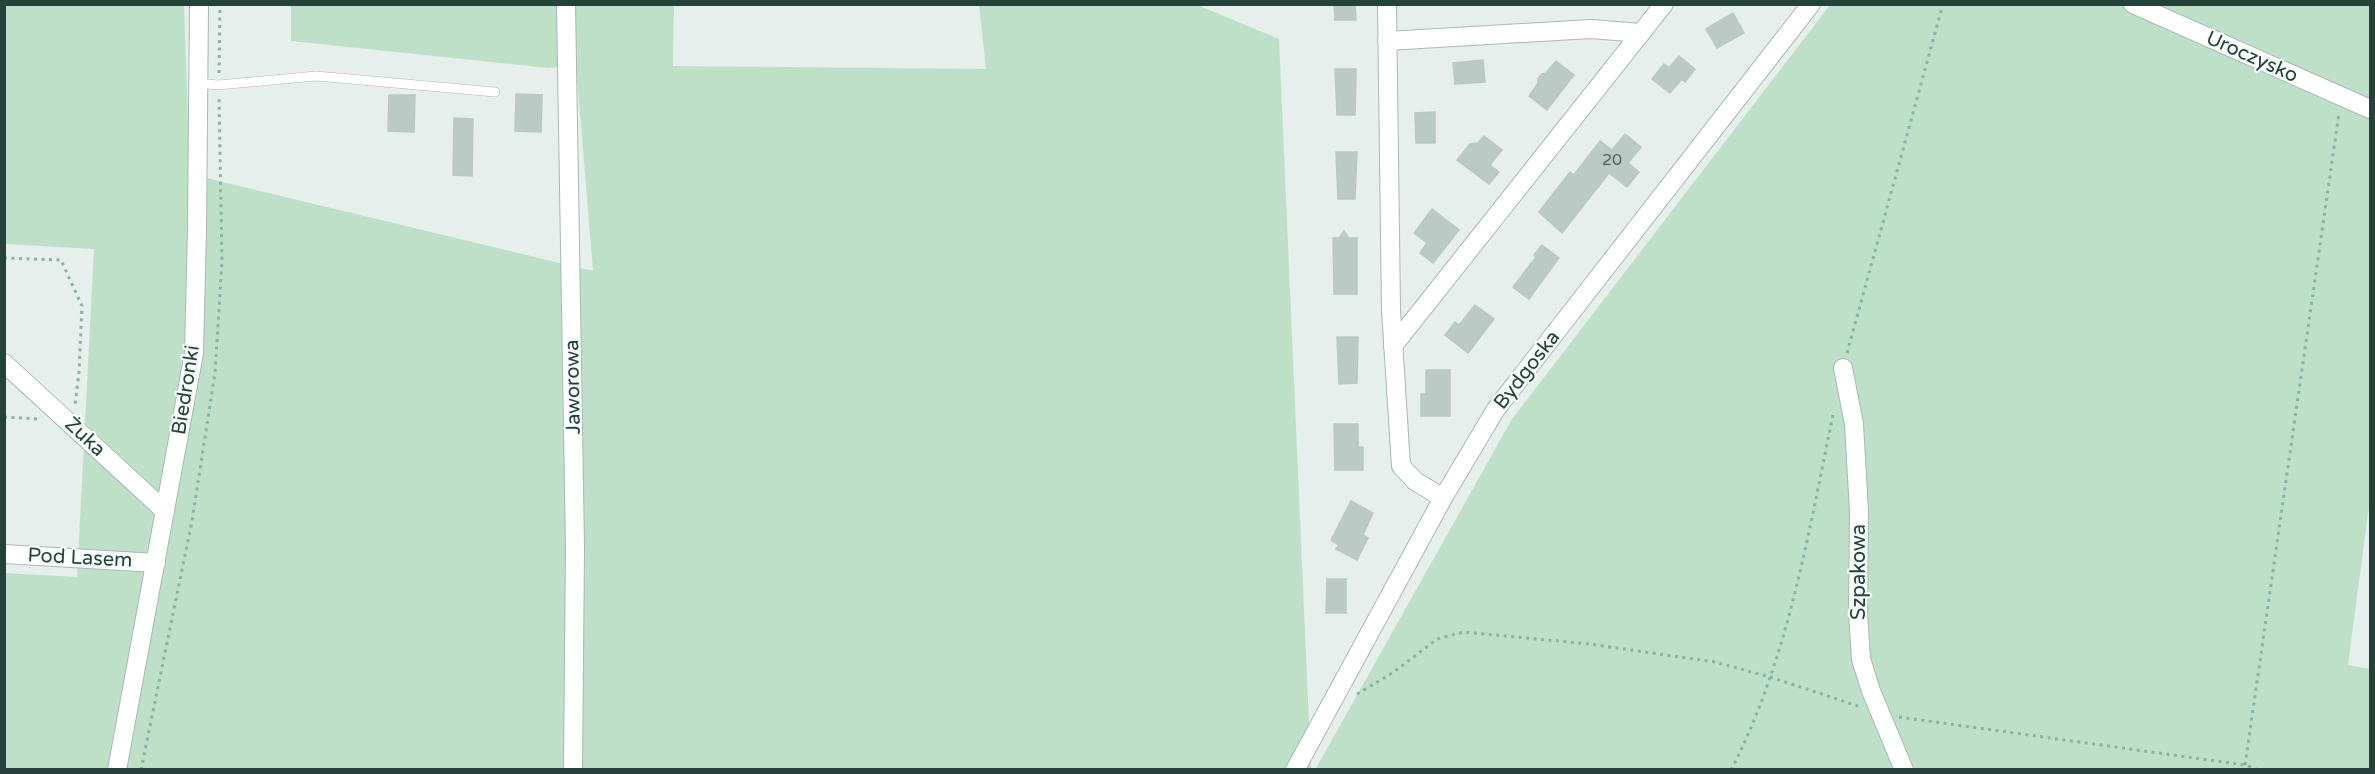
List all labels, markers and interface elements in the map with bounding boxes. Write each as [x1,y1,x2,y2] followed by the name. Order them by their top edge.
[2202,26,2302,88] street label: Uroczysko
[1602,150,1622,170] house number: 20
[1489,326,1565,414] street label: Bydgoska
[560,340,586,434] street label: Jaworowa
[167,344,205,436] street label: Biedronki
[60,412,110,462] street label: Żuka
[1847,524,1871,620] street label: Szpakowa
[27,543,133,573] street label: Pod Lasem

